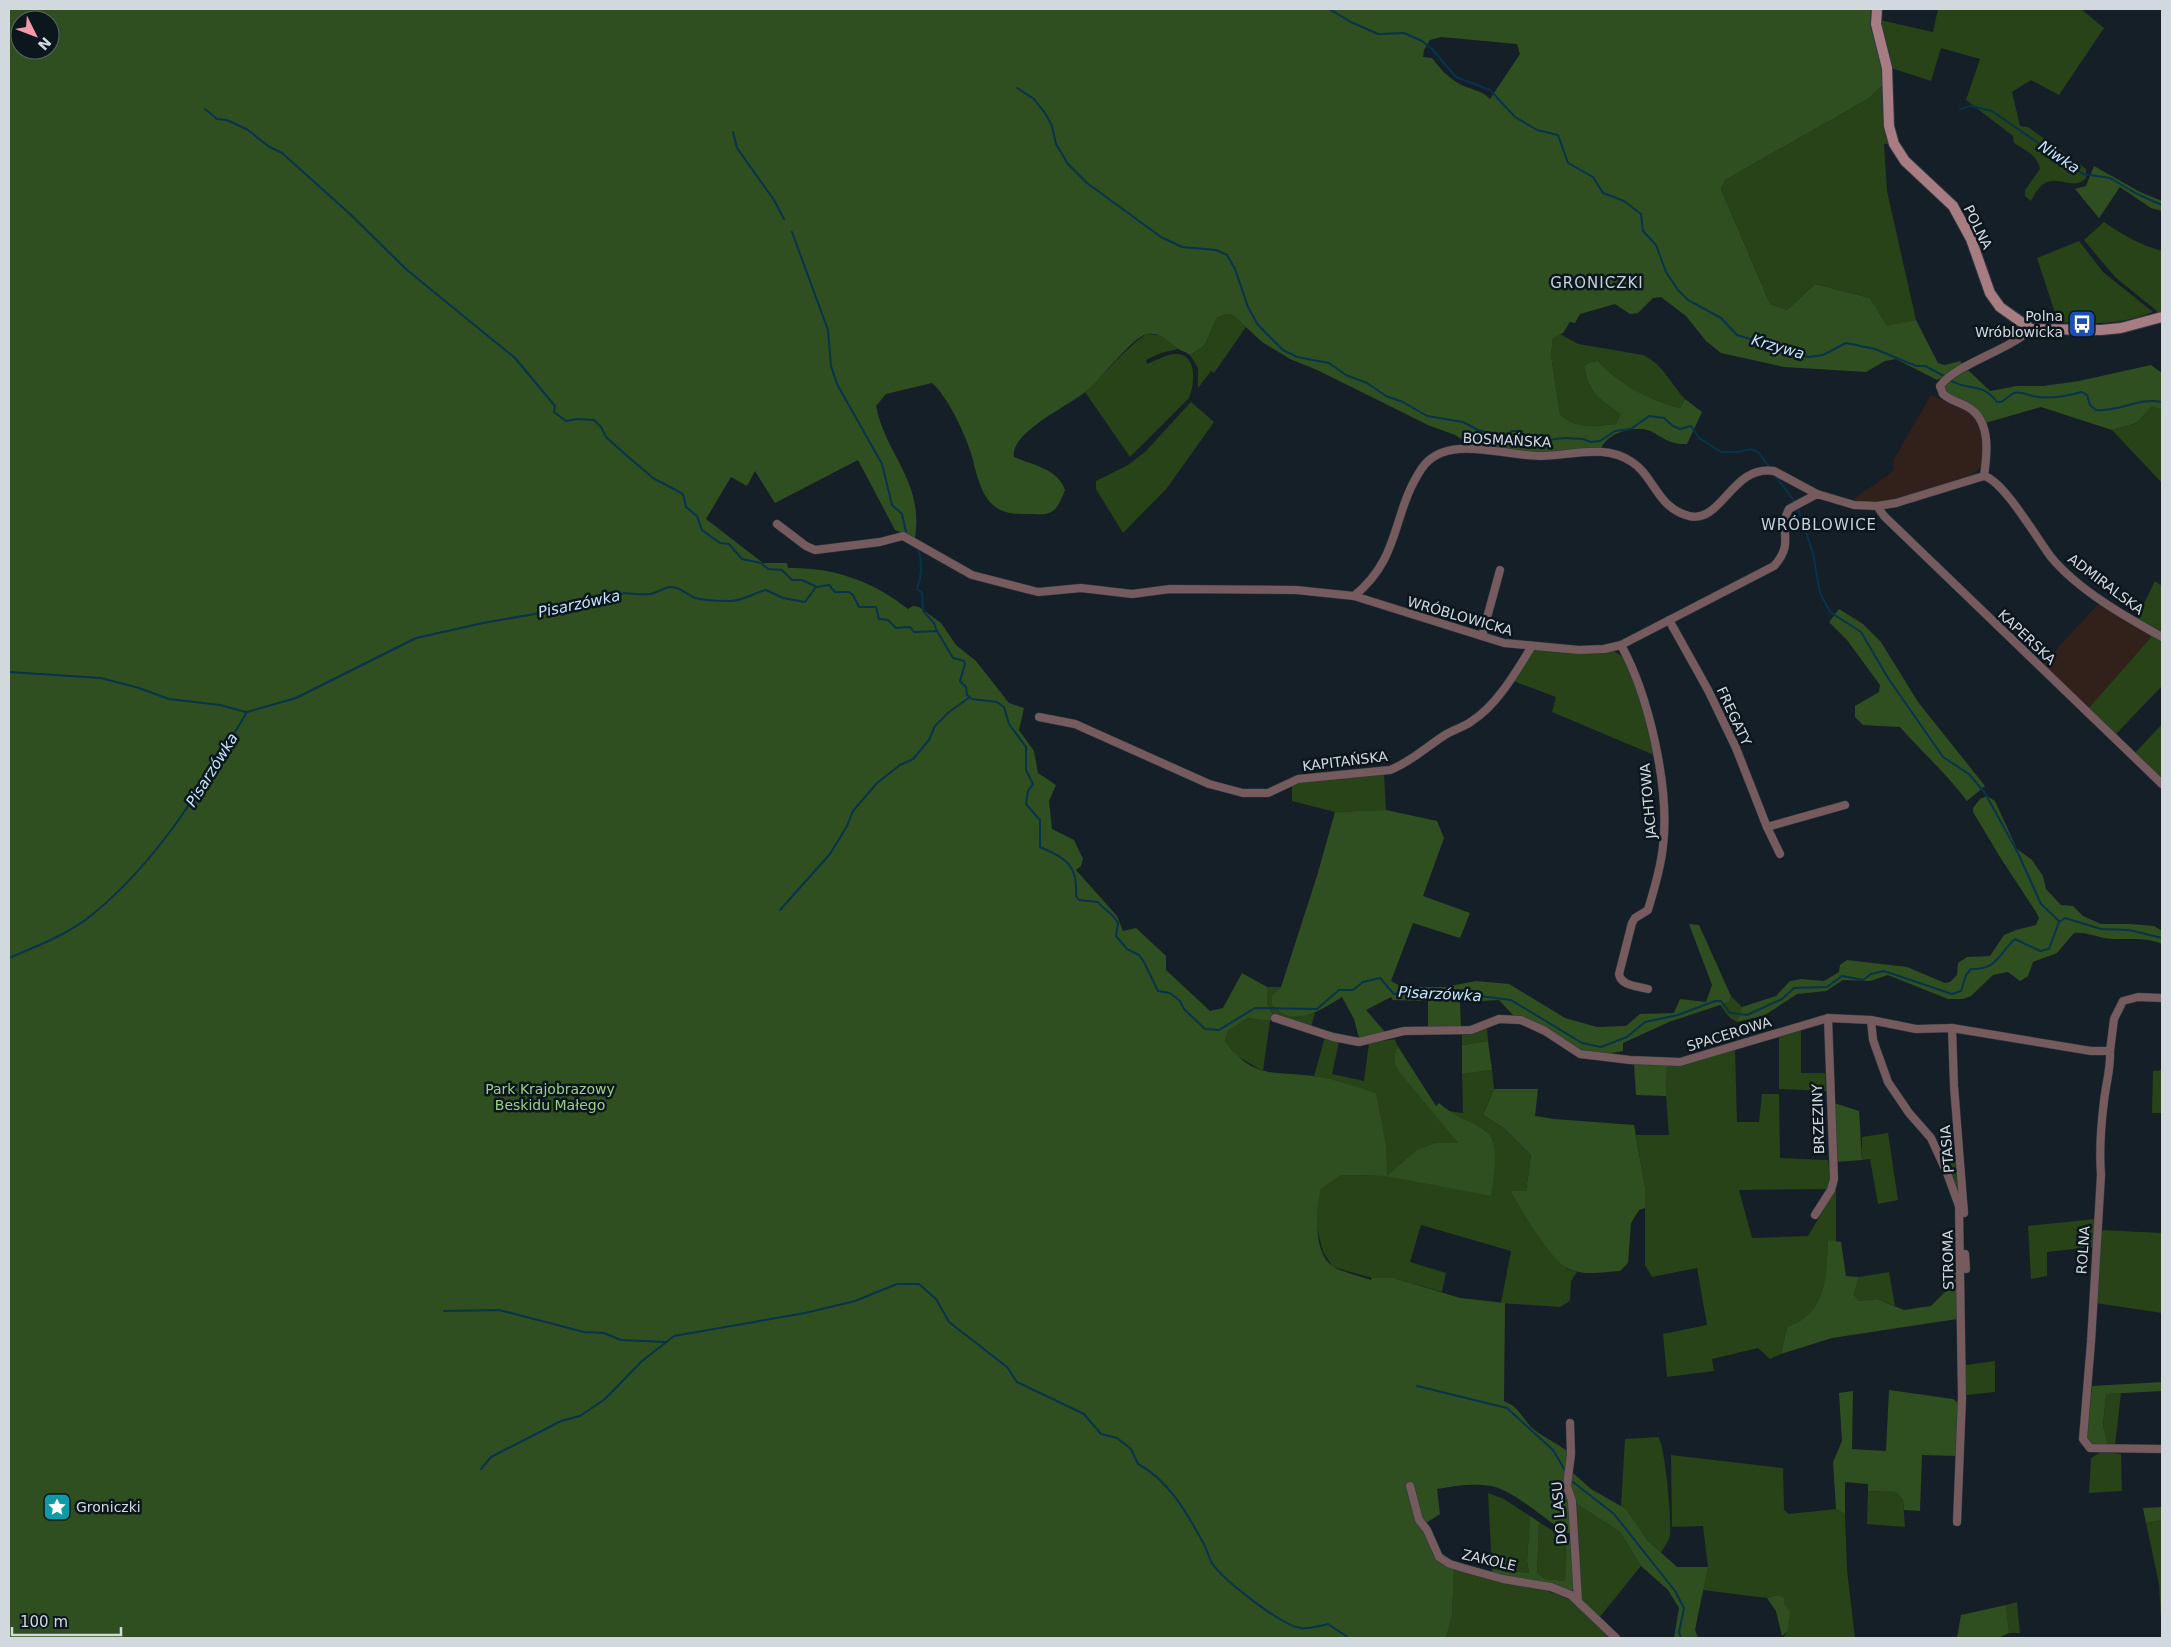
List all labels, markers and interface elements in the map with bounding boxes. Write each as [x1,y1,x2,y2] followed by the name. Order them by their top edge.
[10,10,60,60] north arrow
[35,34,55,53] text: N
[2035,137,2083,177] water label: Niwka
[1960,202,1996,252] street label: POLNA
[1550,274,1644,292] district label: GRONICZKI
[1975,308,2063,340] place label: Polna Wróblowicka
[2067,309,2097,339] bus stop icon: Polna Wróblowicka
[1749,331,1807,363] water label: Krzywa
[1462,429,1552,450] street label: BOSMAŃSKA
[1761,515,1877,534] district label: WRÓBLOWICE
[2065,550,2147,618] street label: ADMIRALSKA
[536,587,622,621] water label: Pisarzówka
[1406,592,1515,639] street label: WRÓBLOWICKA
[1995,606,2059,668] street label: KAPERSKA
[1713,684,1755,748] street label: FREGATY
[182,730,242,810] water label: Pisarzówka
[1301,747,1389,774] street label: KAPITAŃSKA
[1637,762,1659,840] street label: JACHTOWA
[1398,983,1482,1005] water label: Pisarzówka
[1685,1013,1774,1054] street label: SPACEROWA
[485,1081,615,1113] park label: Park Krajobrazowy Beskidu Małego
[1809,1083,1827,1155] street label: BRZEZINY
[1937,1124,1957,1174] street label: PTASIA
[2073,1225,2093,1275] street label: ROLNA
[1939,1230,1957,1290] street label: STROMA
[1548,1481,1570,1545] street label: DO LASU
[42,1492,72,1522] place icon: Groniczki
[76,1499,141,1515] place label: Groniczki
[1460,1546,1518,1574] street label: ZAKOLE
[12,1604,121,1636] scale bar
[20,1613,68,1631] text: 100 m

